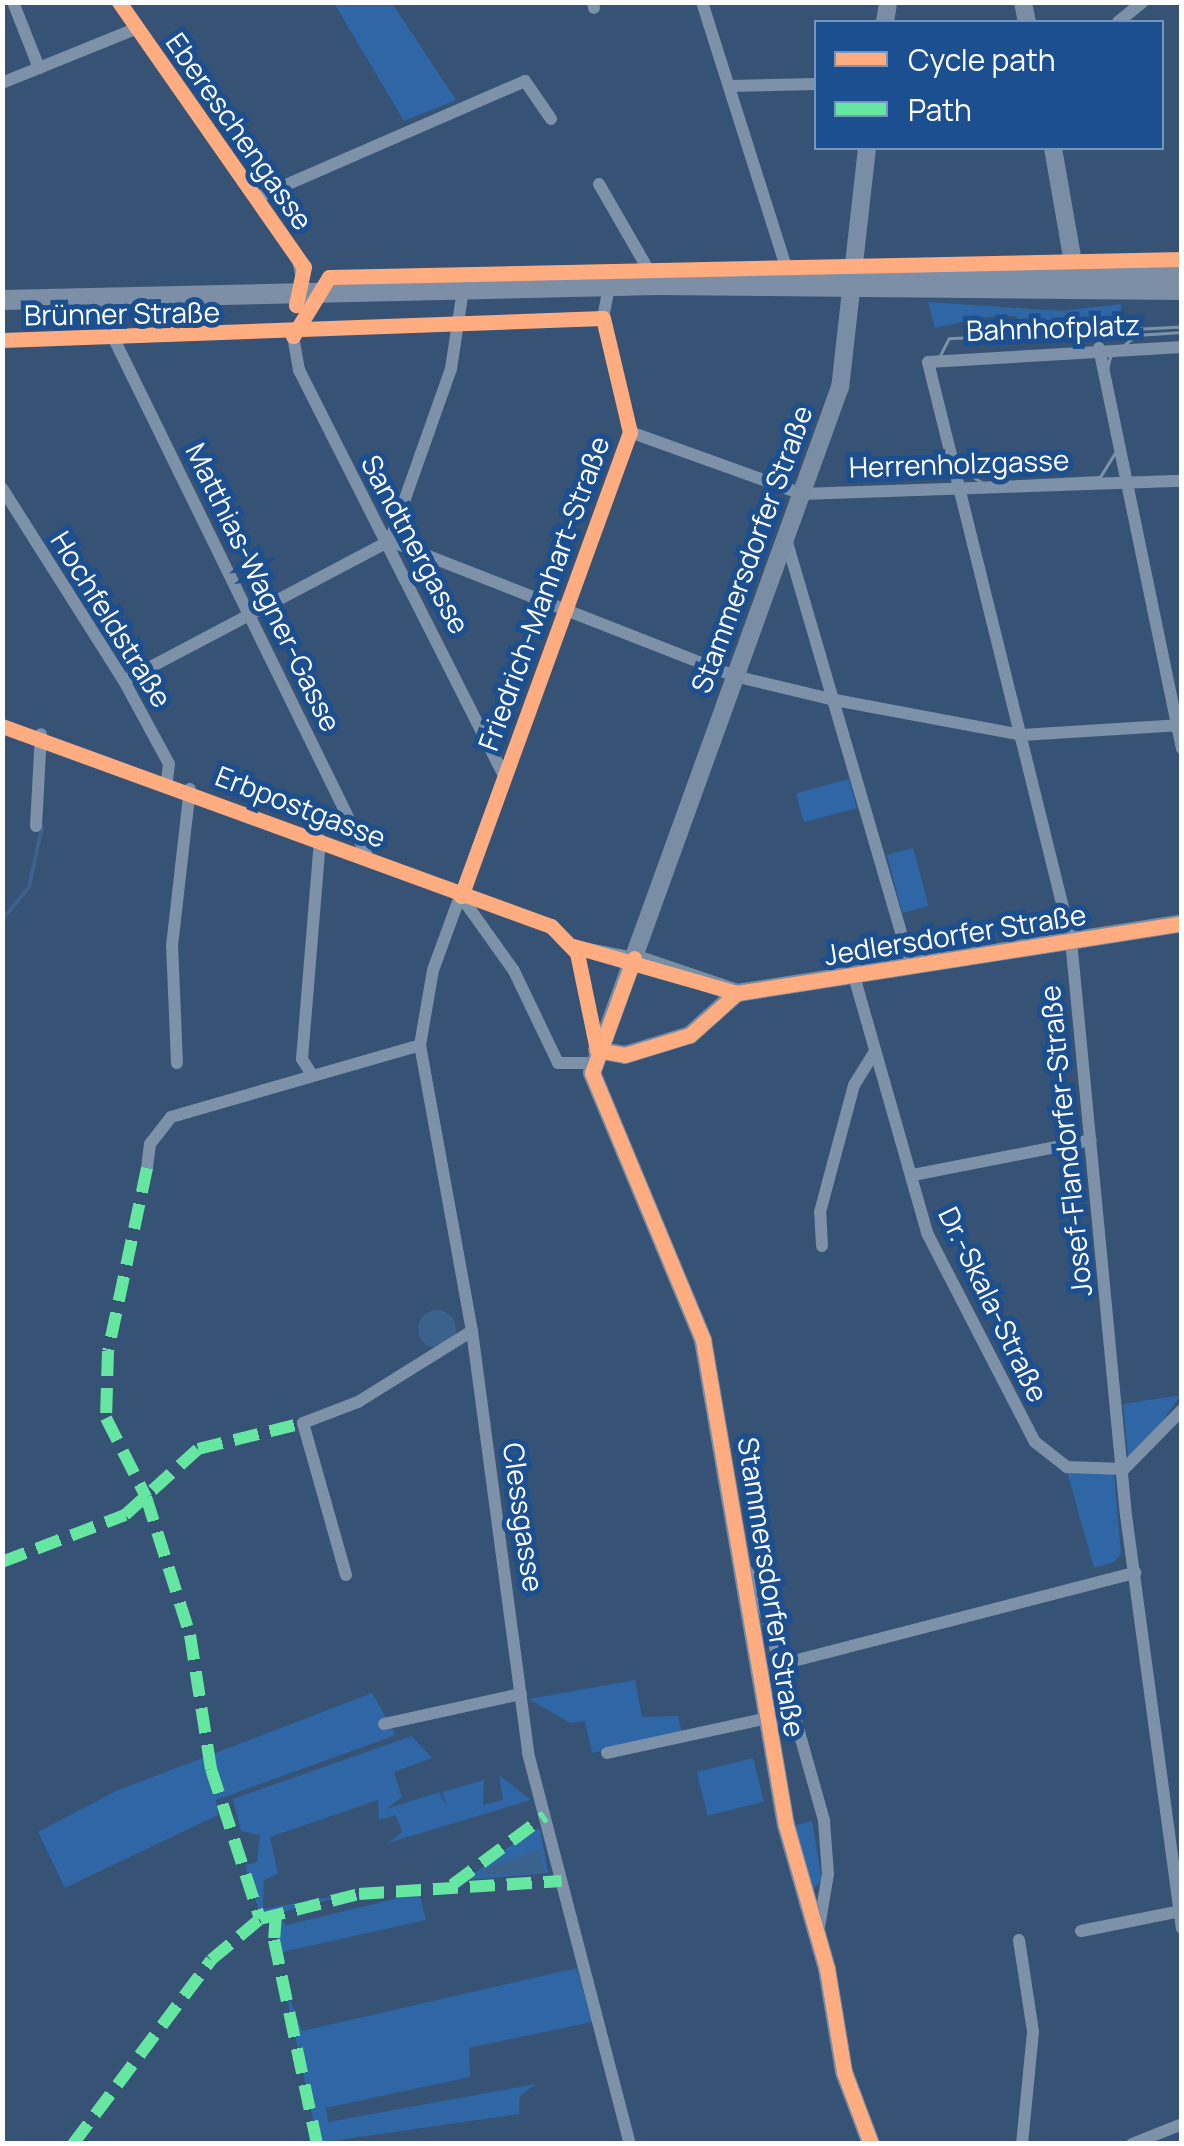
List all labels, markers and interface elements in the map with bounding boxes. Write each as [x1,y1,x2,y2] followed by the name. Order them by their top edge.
[814,20,1164,150] legend
[160,26,320,236] street label: Ebereschengasse
[908,39,1056,80] text: Cycle path
[908,89,972,130] text: Path
[24,294,220,332] street label: Brünner Straße
[966,307,1140,347] street label: Bahnhofplatz
[683,401,819,697] street label: Stammersdorfer Straße
[470,431,616,755] street label: Friedrich-Manhart-Straße
[179,437,349,737] street label: Matthias-Wagner-Gasse
[848,442,1070,484] street label: Herrenholzgasse
[355,449,477,639] street label: Sandtnergasse
[45,525,179,713] street label: Hochfeldstraße
[211,758,391,854] street label: Erbpostgasse
[822,897,1088,971] street label: Jedlersdorfer Straße
[1032,984,1098,1298] street label: Josef-Flandorfer-Straße
[932,1201,1056,1407] street label: Dr.-Skala-Straße
[732,1435,812,1739] street label: Stammersdorfer Straße
[497,1440,551,1594] street label: Clessgasse

